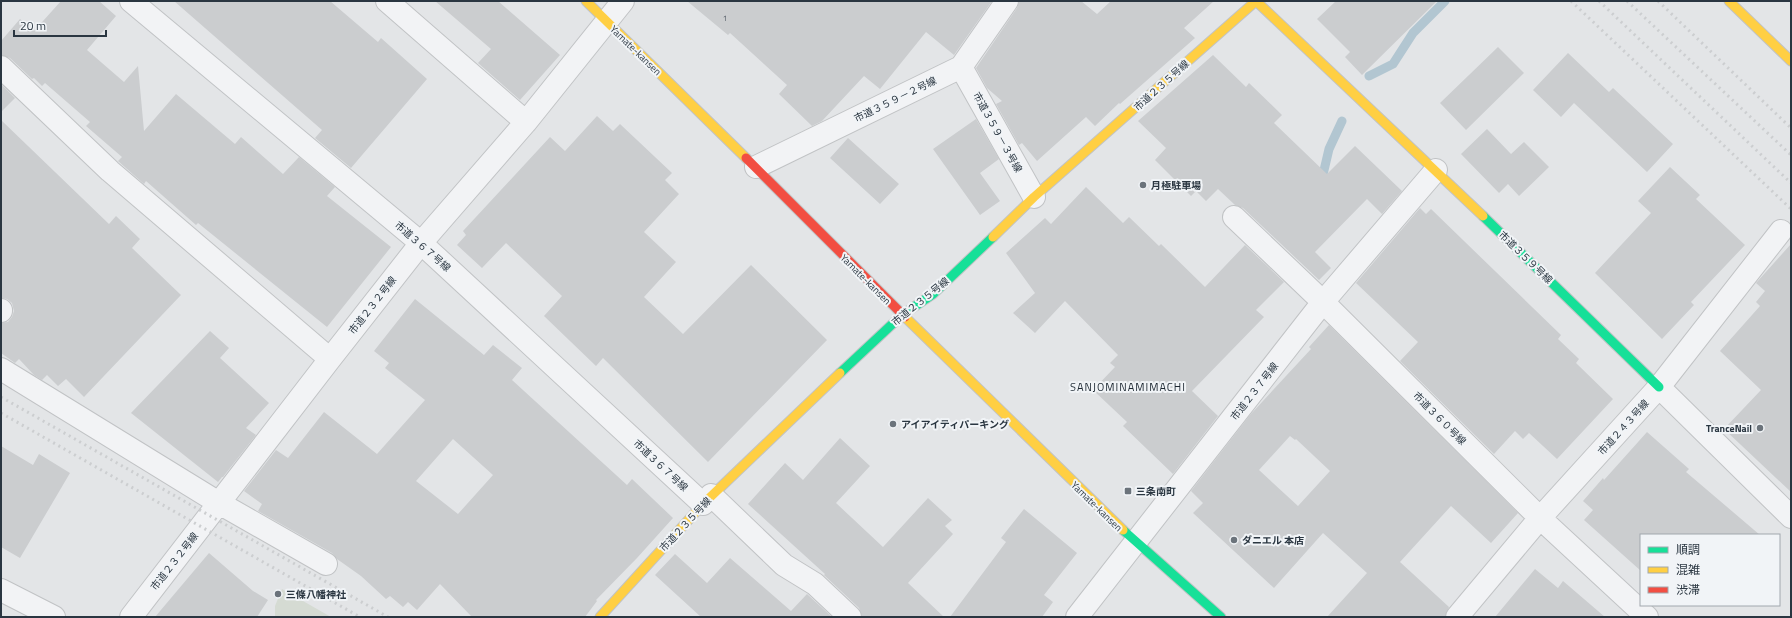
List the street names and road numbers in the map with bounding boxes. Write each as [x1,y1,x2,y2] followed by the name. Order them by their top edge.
[607,22,665,79] street label: Yamate-kansen
[1130,56,1192,114] street label: 市道２３５号線
[851,73,939,126] street label: 市道３５９－２号線
[969,89,1026,175] street label: 市道３５９－３号線
[391,218,454,275] street label: 市道３６７号線
[1495,228,1556,287] street label: 市道３５９号線
[837,251,894,308] street label: Yamate-kansen
[345,273,400,338] street label: 市道２３２号線
[888,274,952,329] street label: 市道２３５号線
[1227,359,1282,424] street label: 市道２３７号線
[1410,388,1470,448] street label: 市道３６０号線
[1594,396,1652,458] street label: 市道２４３号線
[630,436,691,495] street label: 市道３６７号線
[1068,478,1126,535] street label: Yamate-kansen
[656,494,715,555] street label: 市道２３５号線
[147,529,202,594] street label: 市道２３２号線

